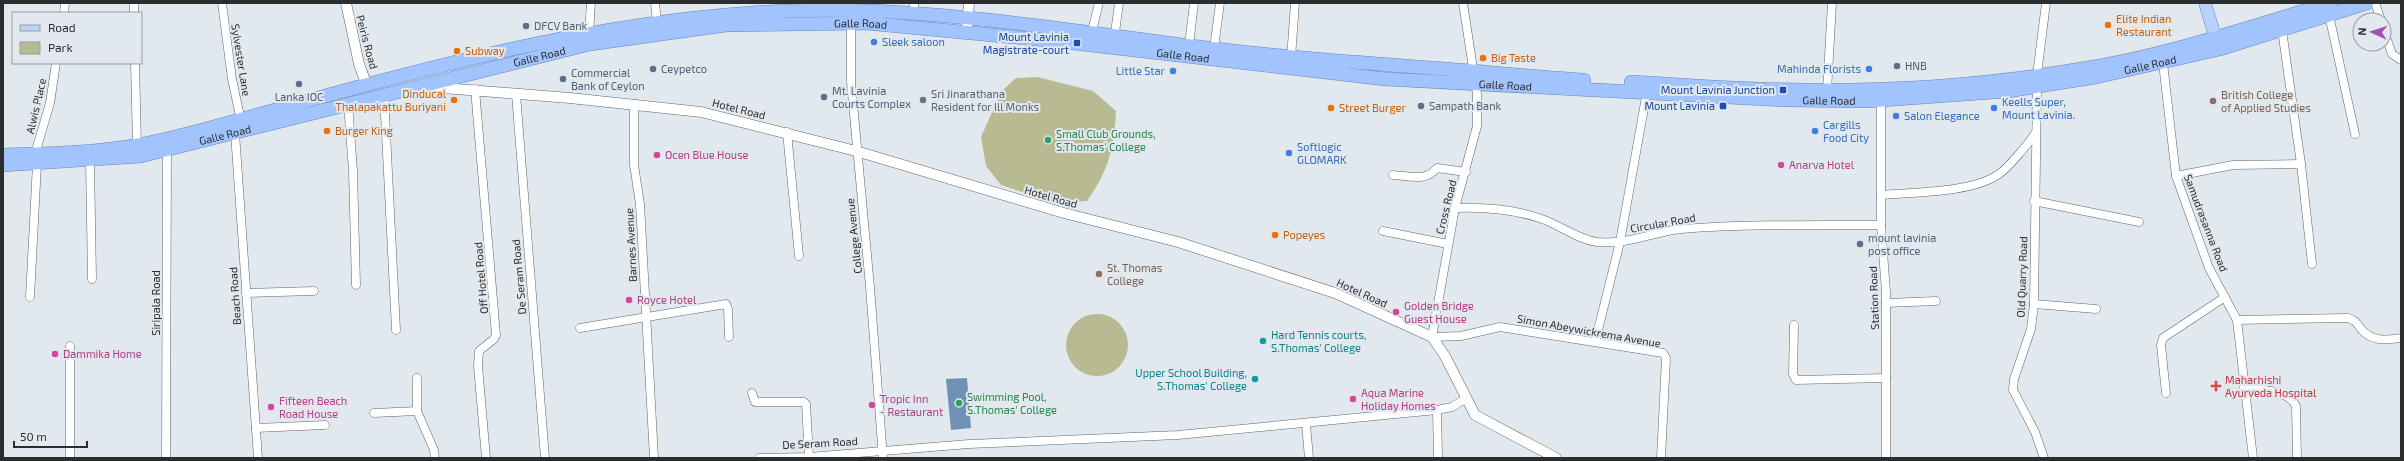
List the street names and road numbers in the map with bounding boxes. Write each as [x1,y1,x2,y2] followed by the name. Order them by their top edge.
[354,13,381,70] street label: Peiris Road
[834,16,888,31] street label: Galle Road
[229,23,254,97] street label: Sylvester Lane
[512,43,567,69] street label: Galle Road
[1156,46,1210,65] street label: Galle Road
[2123,52,2177,76] street label: Galle Road
[23,77,48,135] street label: Alwis Place
[1479,77,1532,93] street label: Galle Road
[1802,93,1856,107] street label: Galle Road
[711,96,767,121] street label: Hotel Road
[198,122,252,147] street label: Galle Road
[2182,172,2231,273] street label: Samudrasanna Road
[1432,178,1459,235] street label: Cross Road
[1023,183,1079,210] street label: Hotel Road
[843,197,864,275] street label: College Avenue
[622,208,639,282] street label: Barnes Avenue
[1629,210,1697,235] street label: Circular Road
[2014,236,2030,318] street label: Old Quarry Road
[509,239,528,315] street label: De Seram Road
[471,242,490,315] street label: Off Hotel Road
[226,266,243,326] street label: Beach Road
[1866,266,1881,330] street label: Station Road
[149,270,162,336] street label: Siripala Road
[1335,276,1390,310] street label: Hotel Road
[1516,311,1662,350] street label: Simon Abeywickrema Avenue
[782,434,858,451] street label: De Seram Road

